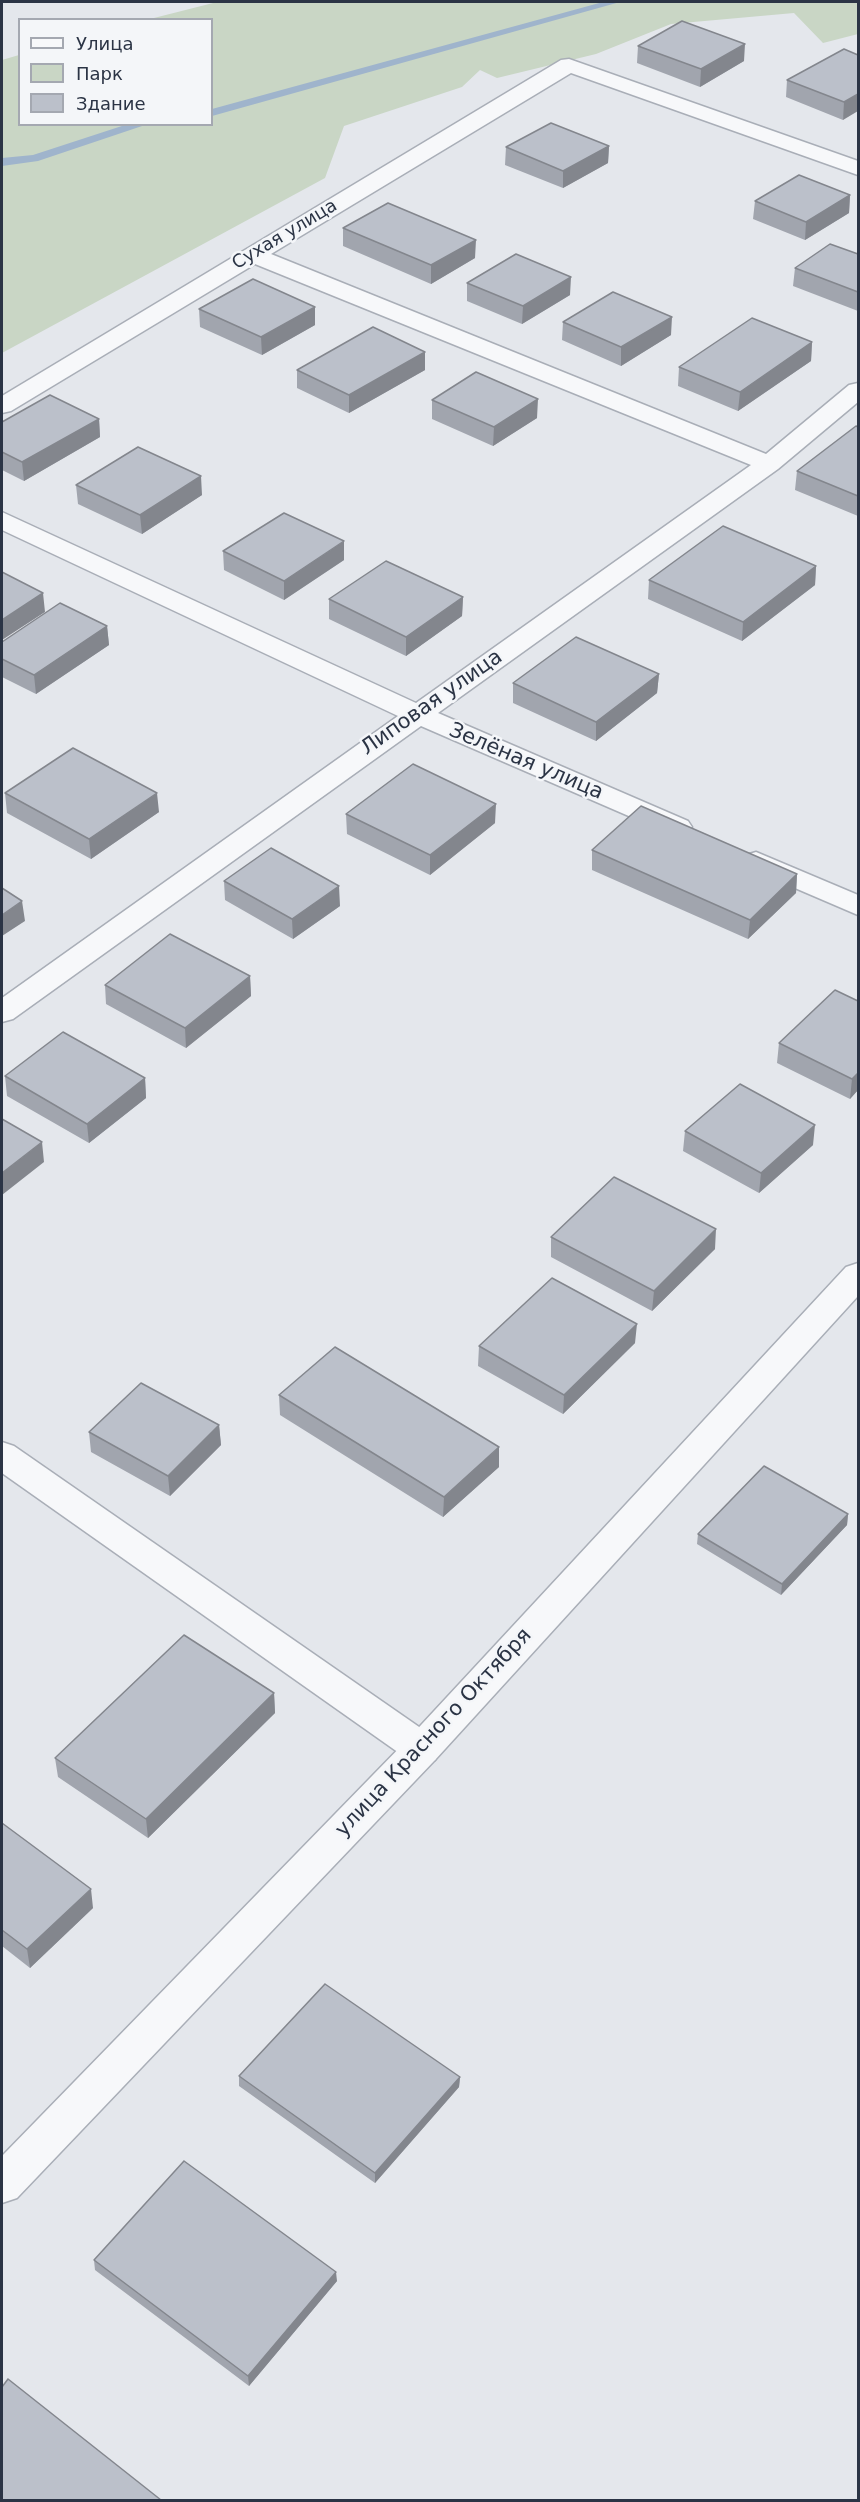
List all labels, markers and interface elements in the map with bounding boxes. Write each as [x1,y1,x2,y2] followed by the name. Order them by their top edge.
[18,18,213,126] legend
[76,33,133,54] text: Улица
[76,63,123,84] text: Парк
[76,93,146,114] text: Здание
[229,195,341,275] street label: Сухая улица
[356,645,508,761] street label: Липовая улица
[445,718,607,806] street label: Зелёная улица
[331,1623,537,1843] street label: улица Красного Октября

